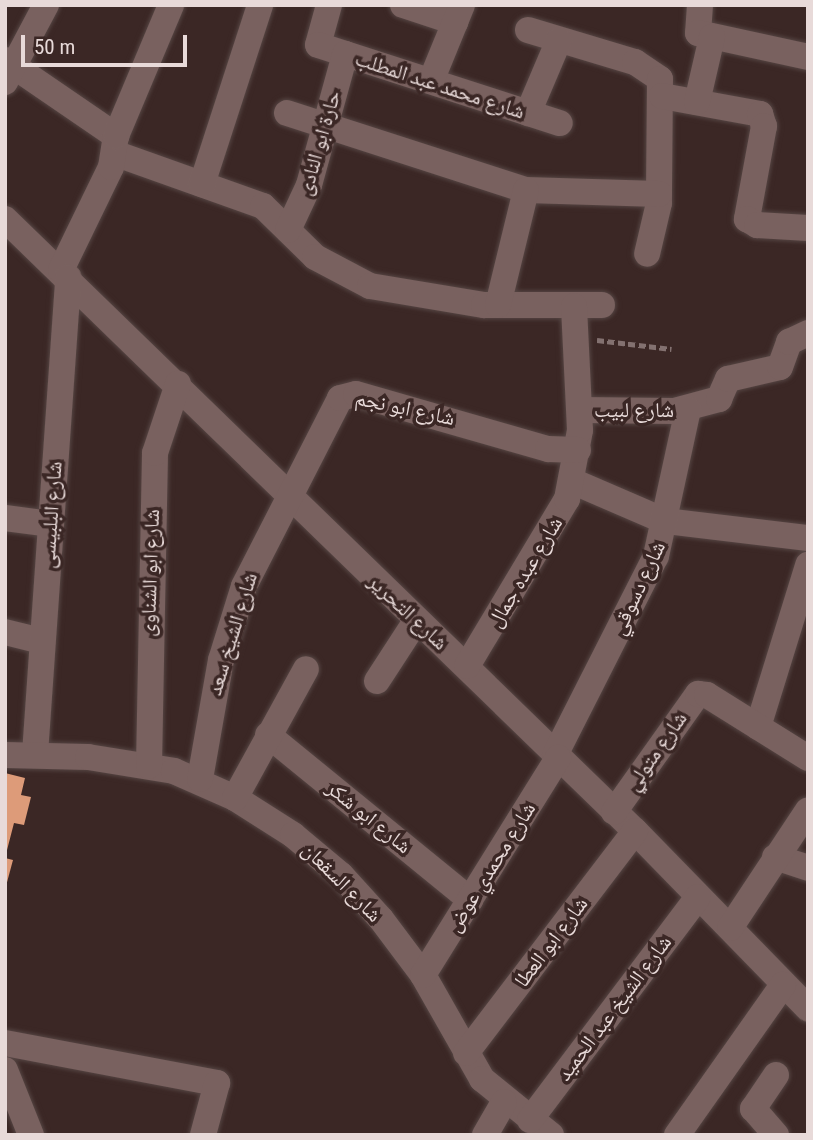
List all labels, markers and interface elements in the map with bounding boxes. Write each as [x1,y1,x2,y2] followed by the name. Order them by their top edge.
[24,21,191,65] scale bar
[34,35,75,59] text: 50 m
[352,46,528,124] street label: شارع محمد عبد المطلب
[292,88,346,198] street label: حارة ابو النادى
[353,385,457,431] street label: شارع ابو نجم
[594,397,674,423] street label: شارع لبيب
[35,460,67,570] street label: شارع البلبيسى
[135,509,165,637] street label: شارع ابو الشناوى
[482,512,568,632] street label: شارع عبده جمال
[605,537,671,639] street label: شارع دسوقي
[363,569,453,655] street label: شارع التحرير
[201,570,263,698] street label: شارع الشيخ سعد
[620,707,692,795] street label: شارع متولي
[321,775,417,859] street label: شارع ابو شكر
[441,797,541,937] street label: شارع محمدي عوض
[297,837,387,927] street label: شارع السقعان
[509,892,593,992] street label: شارع ابو العطا
[551,930,677,1086] street label: شارع الشيخ عبد الحميد

